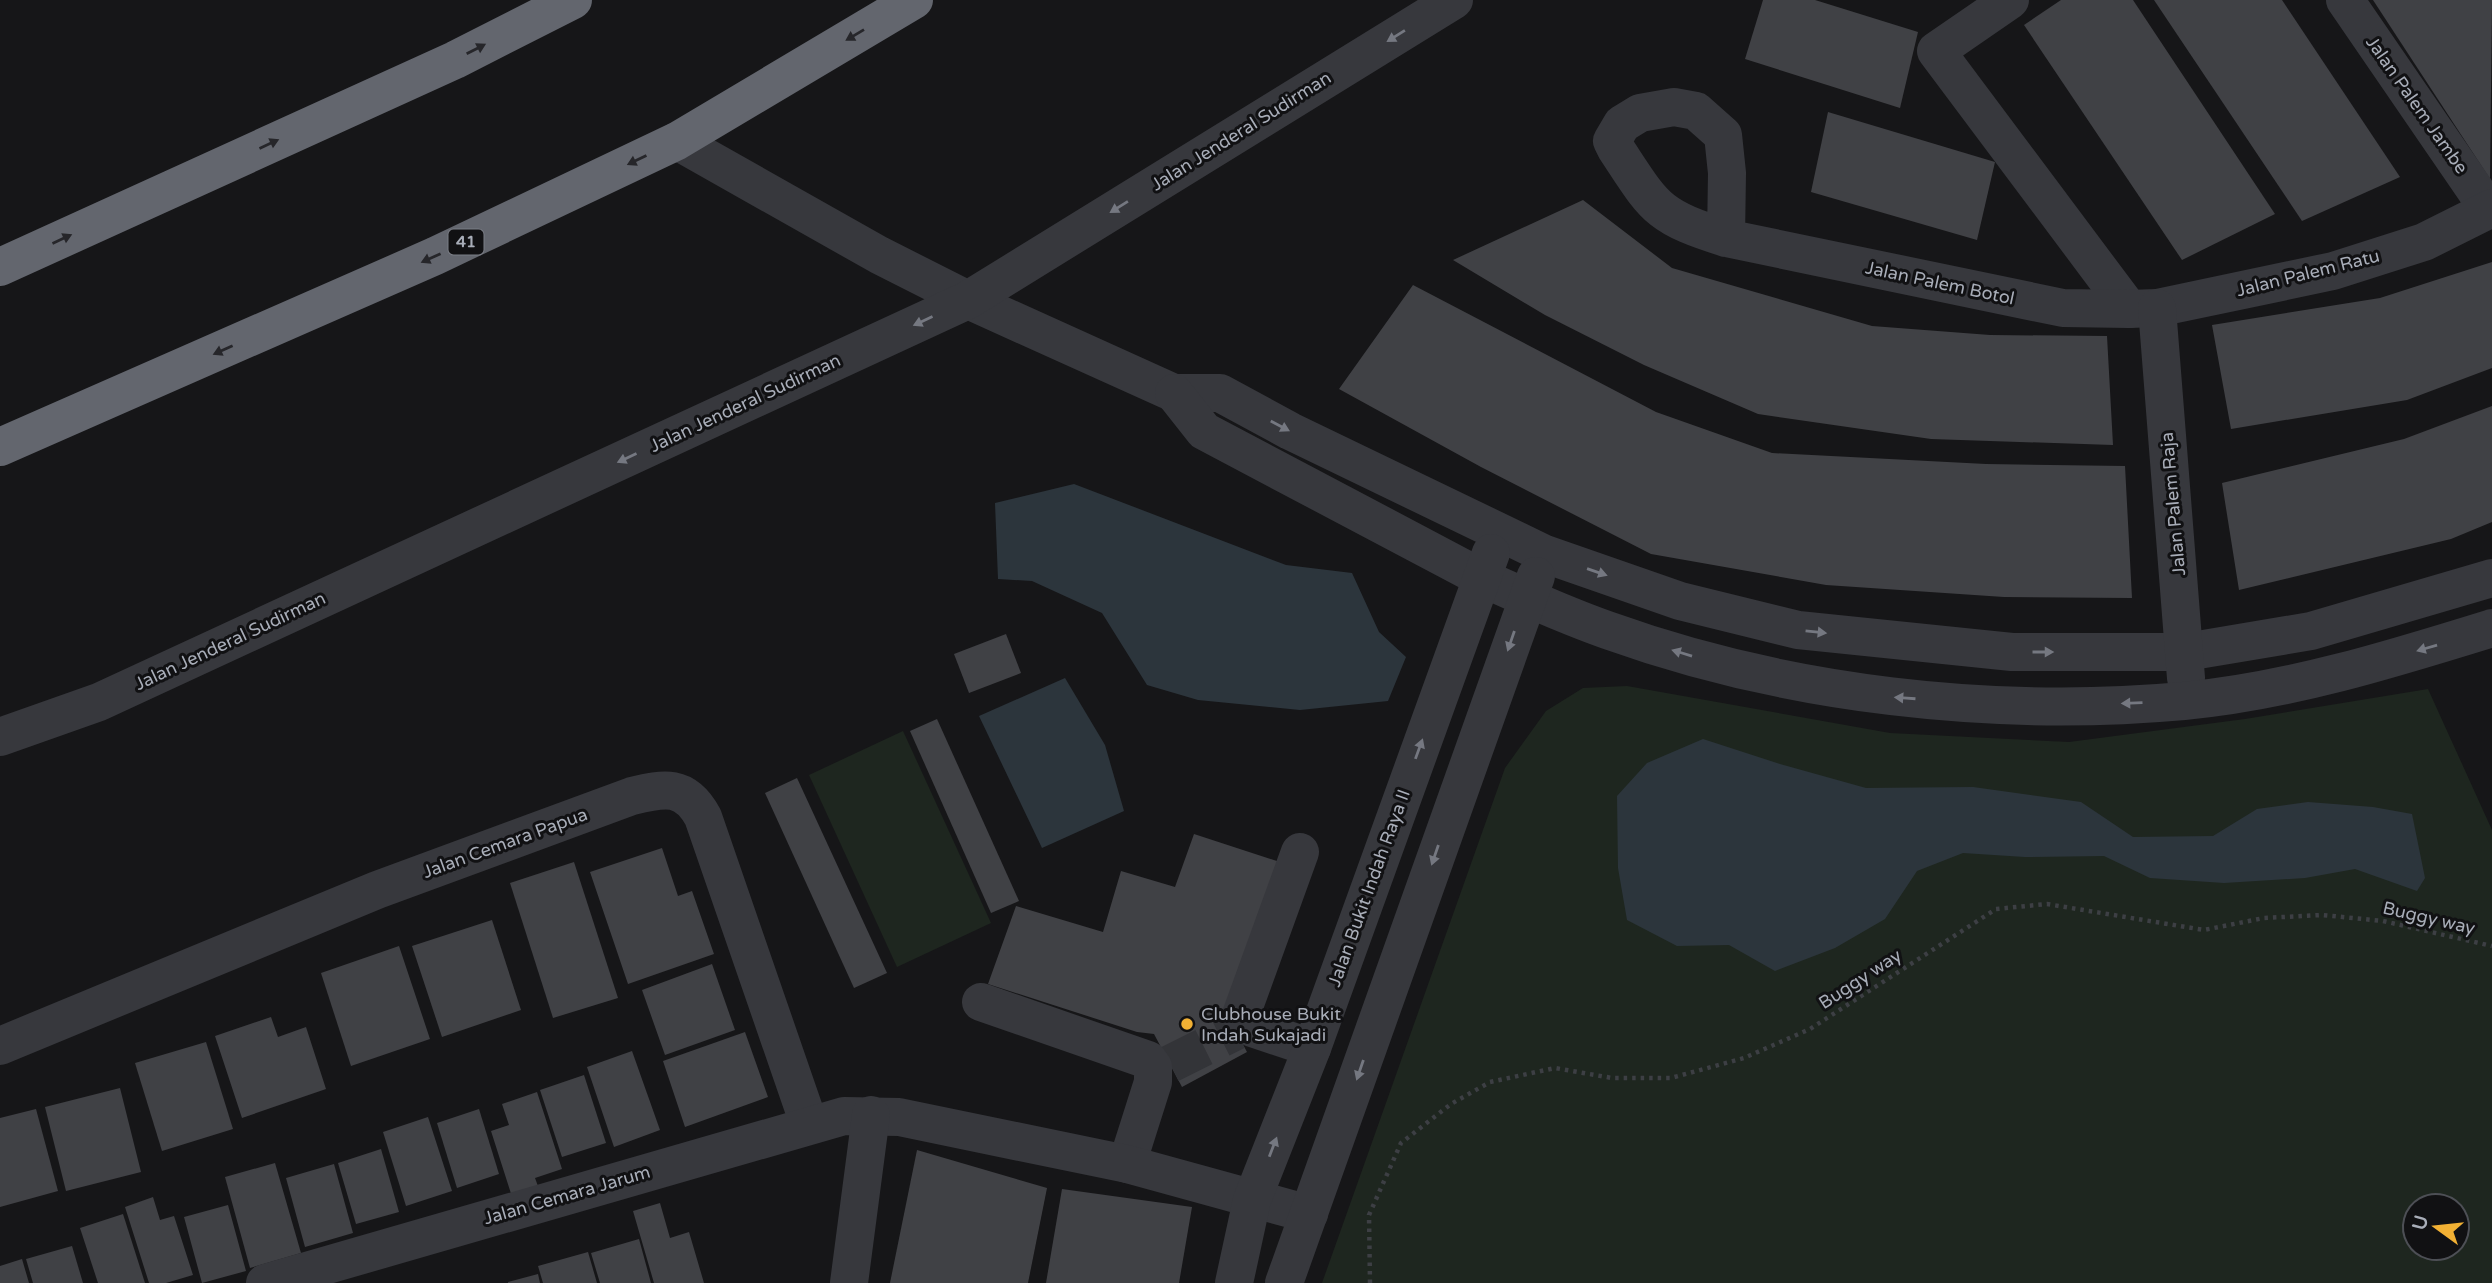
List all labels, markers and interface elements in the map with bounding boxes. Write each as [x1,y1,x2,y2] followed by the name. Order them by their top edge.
[846,29,865,41] one-way arrow
[1386,29,1405,42] one-way arrow
[2361,32,2473,178] street label: Jalan Palem Jambe
[466,44,486,55] one-way arrow
[1147,66,1335,196] street label: Jalan Jenderal Sudirman
[259,139,279,150] one-way arrow
[626,155,647,166] one-way arrow
[1109,200,1128,213] one-way arrow
[448,230,484,254] road number: 41
[52,233,72,245] one-way arrow
[2234,245,2382,301] street label: Jalan Palem Ratu
[421,252,441,264] one-way arrow
[1863,256,2017,310] street label: Jalan Palem Botol
[912,316,933,327] one-way arrow
[213,344,233,356] one-way arrow
[646,349,844,457] street label: Jalan Jenderal Sudirman
[1270,420,1290,432] one-way arrow
[2156,431,2190,577] street label: Jalan Palem Raja
[617,452,637,464] one-way arrow
[1587,567,1608,578] one-way arrow
[131,587,329,695] street label: Jalan Jenderal Sudirman
[1805,627,1827,638] one-way arrow
[1505,630,1516,651] one-way arrow
[2416,643,2437,653] one-way arrow
[2032,646,2054,658] one-way arrow
[1671,647,1692,657] one-way arrow
[1894,693,1916,704] one-way arrow
[2121,698,2143,709] one-way arrow
[1413,739,1424,760] one-way arrow
[1323,786,1415,990] street label: Jalan Bukit Indah Raya II
[420,803,590,883] street label: Jalan Cemara Papua
[1430,845,1441,866] one-way arrow
[2381,897,2478,939] street label: Buggy way
[1815,944,1906,1014] street label: Buggy way
[1201,1003,1341,1046] place label: Clubhouse Bukit Indah Sukajadi
[1179,1016,1195,1032] marker: Clubhouse Bukit Indah Sukajadi
[1354,1059,1365,1080] one-way arrow
[1267,1136,1278,1157] one-way arrow
[481,1161,653,1229] street label: Jalan Cemara Jarum
[2401,1192,2471,1262] north arrow
[2408,1213,2433,1233] text: U

